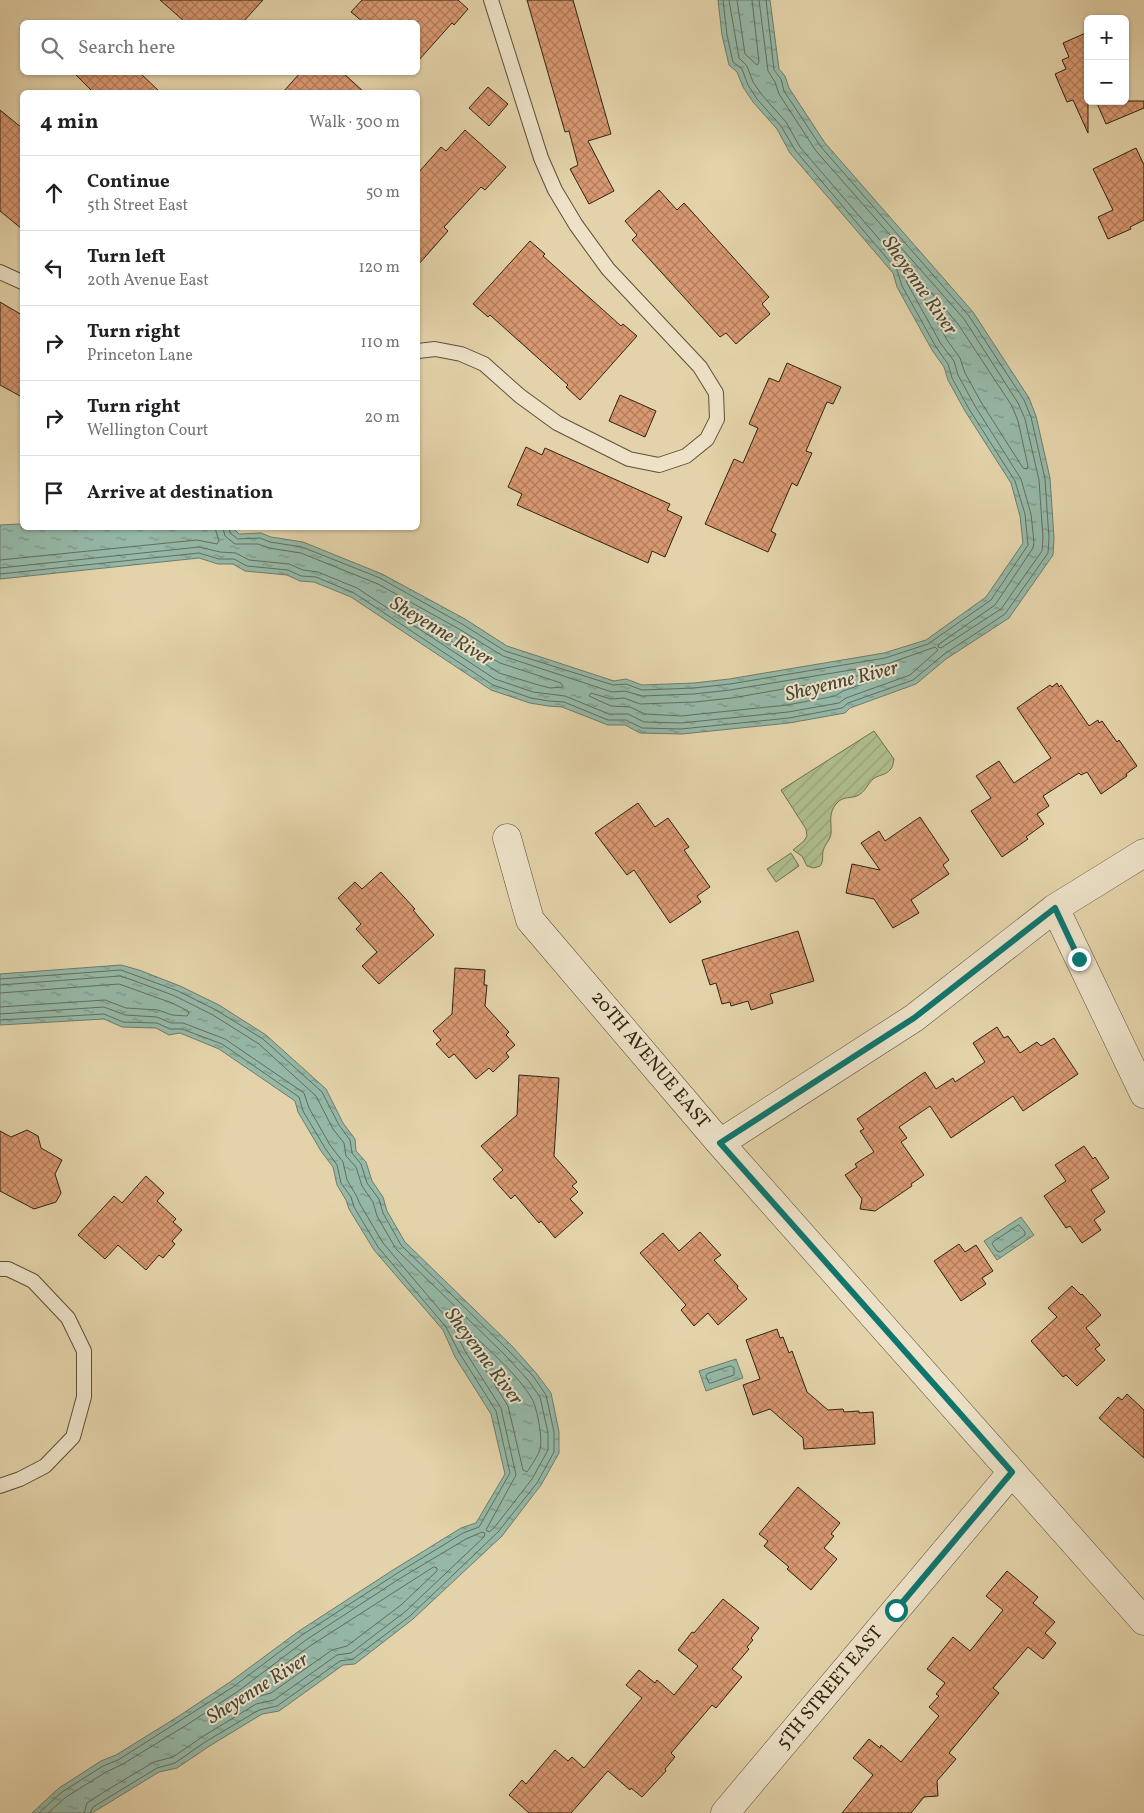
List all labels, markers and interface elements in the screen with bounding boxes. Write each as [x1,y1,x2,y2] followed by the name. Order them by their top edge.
[1084,15,1129,105] map controls
[1084,15,1129,60] button: +
[20,20,420,75] search box
[38,34,66,62] icon: search
[78,35,175,61] text: Search here
[1084,60,1129,105] button: −
[40,108,99,137] text: 4 min
[309,112,400,134] text: Walk · 300 m
[87,169,170,195] text: Continue
[40,179,68,207] icon: ahead
[366,182,400,204] text: 50 m
[87,195,188,217] text: 5th Street East
[874,231,964,342] water label: Sheyenne River
[87,244,166,270] text: Turn left
[40,254,68,282] icon: left
[358,257,400,279] text: 120 m
[87,270,209,292] text: 20th Avenue East
[87,319,180,345] text: Turn right
[40,329,68,357] icon: right
[361,332,400,354] text: 110 m
[87,345,193,367] text: Princeton Lane
[87,394,180,420] text: Turn right
[40,404,68,432] icon: right
[365,407,400,429] text: 20 m
[87,420,209,442] text: Wellington Court
[40,479,68,507] icon: arrive
[87,480,273,506] text: Arrive at destination
[384,590,498,674] water label: Sheyenne River
[782,654,902,710] water label: Sheyenne River
[1068,948,1091,971] route end
[585,985,715,1135] street label: 20TH AVENUE EAST
[437,1302,529,1412] water label: Sheyenne River
[885,1599,908,1622] route start
[771,1621,889,1755] street label: 5TH STREET EAST
[202,1646,315,1732] water label: Sheyenne River

